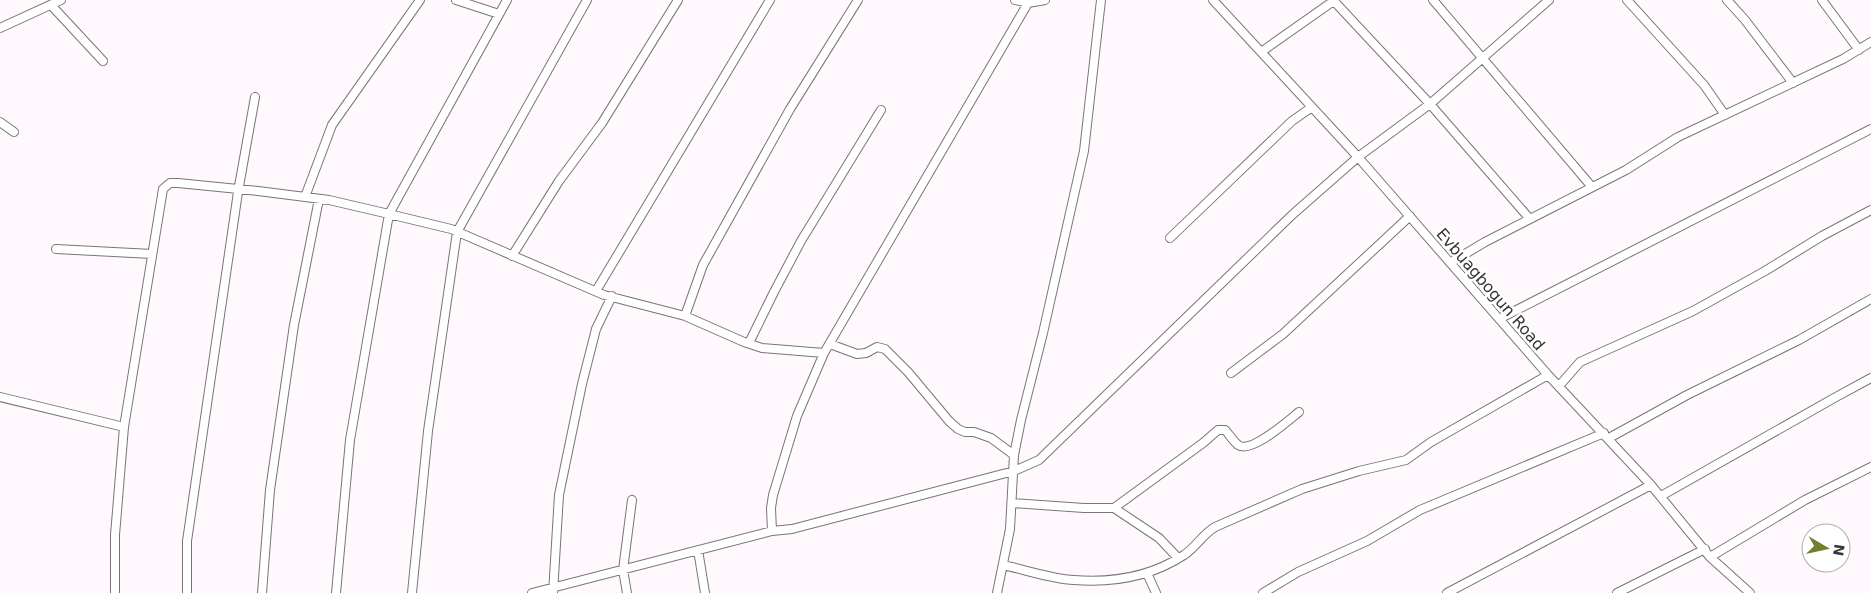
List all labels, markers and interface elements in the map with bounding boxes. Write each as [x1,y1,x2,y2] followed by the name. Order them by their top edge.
[1432,224,1549,354] street label: Evbuagbogun Road
[1801,523,1851,573] north arrow
[1830,543,1848,557] text: N

